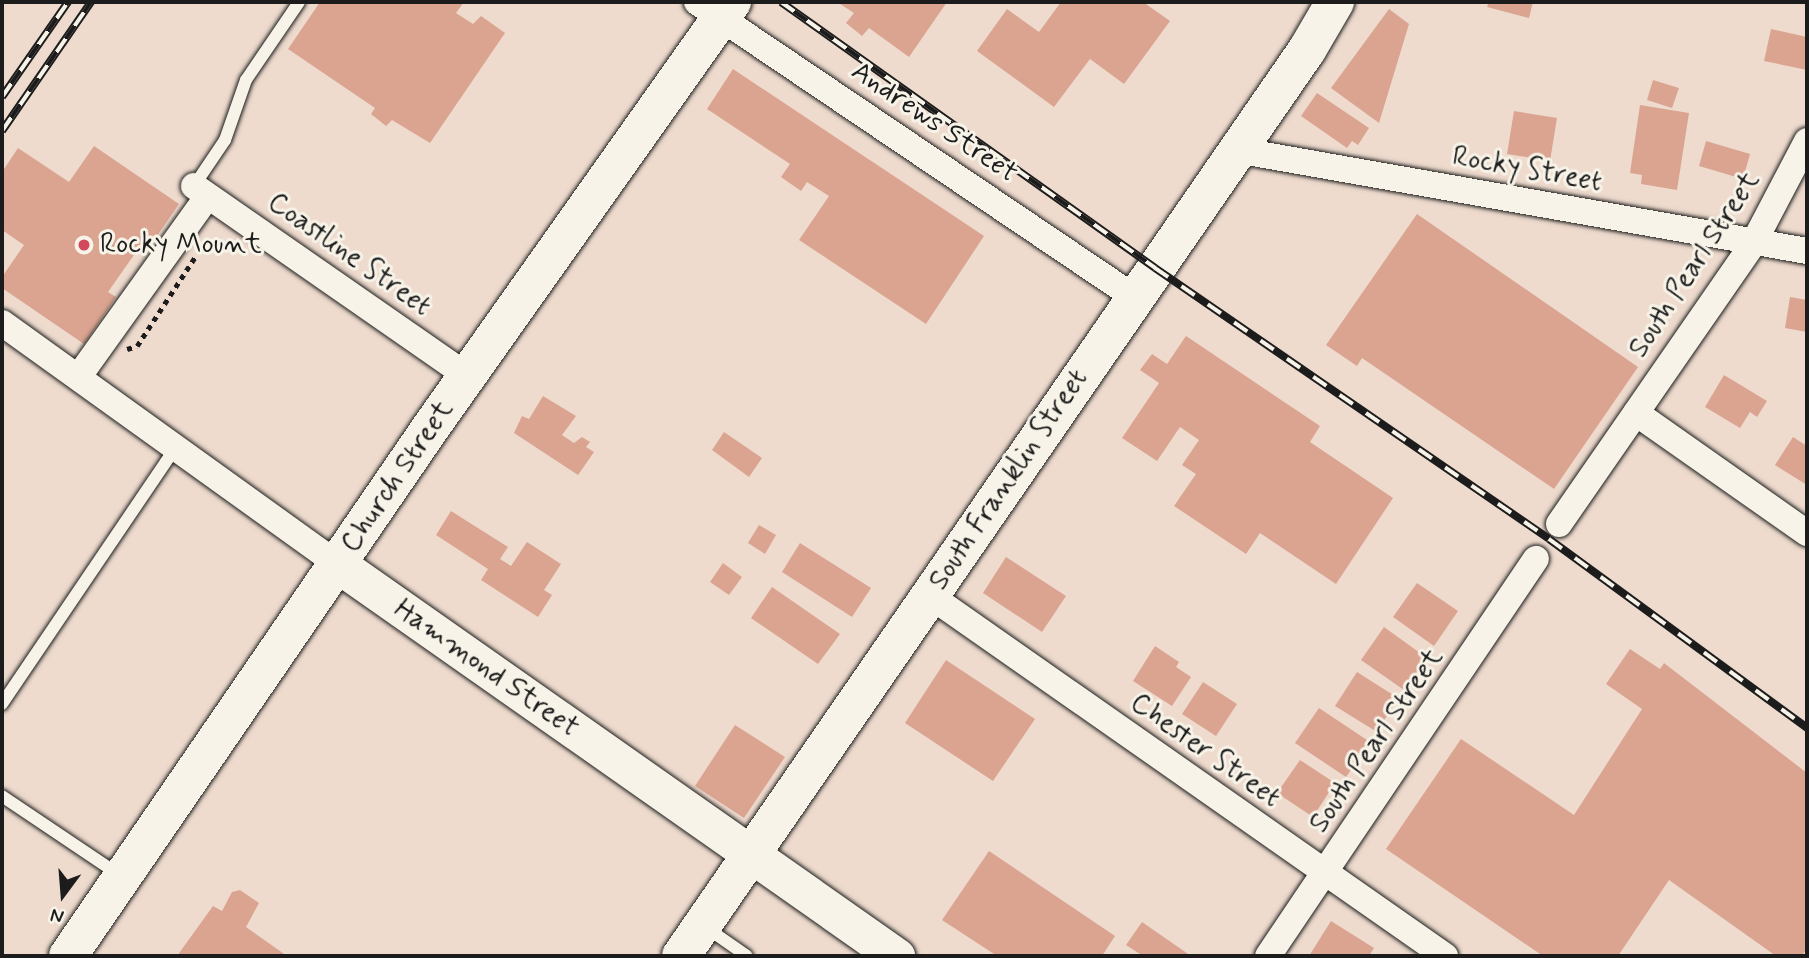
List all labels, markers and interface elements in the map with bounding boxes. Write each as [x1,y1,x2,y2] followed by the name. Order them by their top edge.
[845,55,1023,191] street label: Andrews Street
[1447,140,1607,200] street label: Rocky Street
[1622,166,1768,364] street label: South Pearl Street
[259,185,439,325] street label: Coastline Street
[100,228,251,262] place label: Rocky Mount
[74,235,94,255] marker: Rocky Mount
[921,361,1097,599] street label: South Franklin Street
[335,395,461,559] street label: Church Street
[388,593,584,745] street label: Hammond Street
[1303,642,1451,840] street label: South Pearl Street
[1121,685,1289,817] street label: Chester Street
[28,860,98,930] north arrow
[48,902,67,929] text: N

